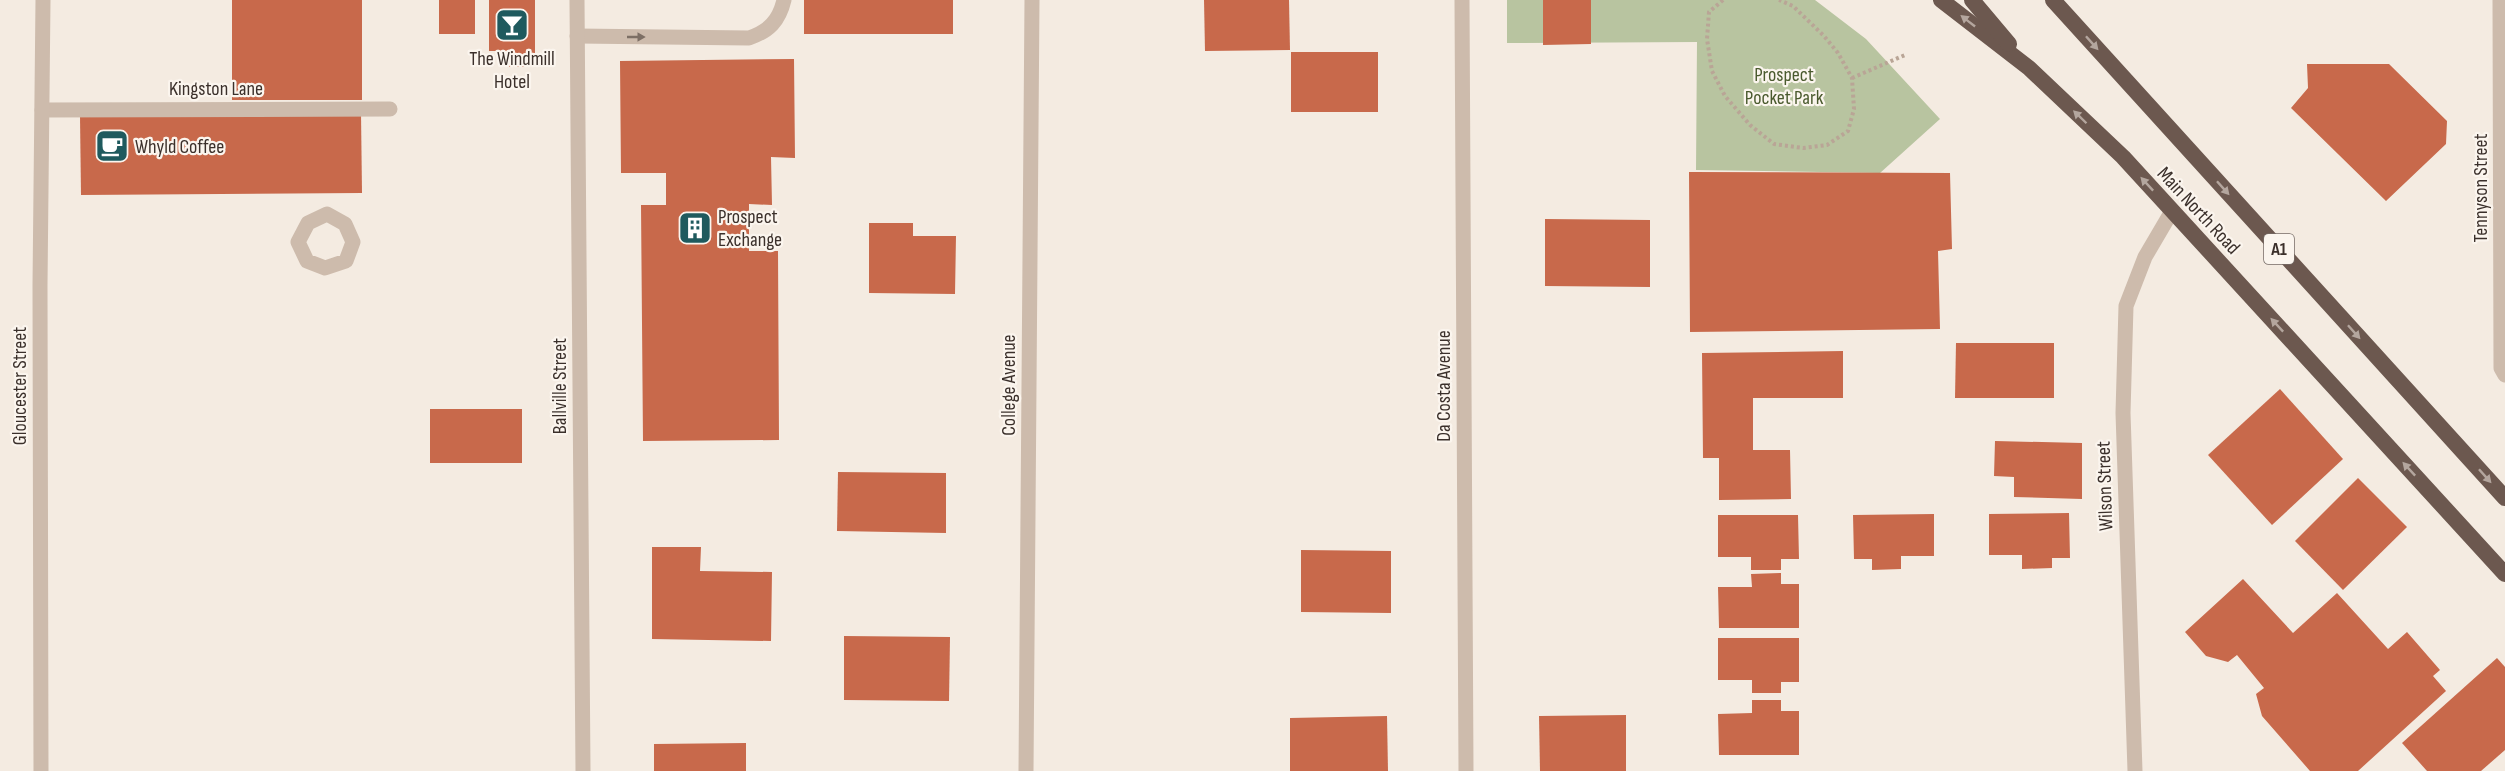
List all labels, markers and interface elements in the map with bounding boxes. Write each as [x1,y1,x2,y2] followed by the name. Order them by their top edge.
[494,7,530,43] bar icon: The Windmill Hotel
[1960,15,1976,28] one-way arrow
[626,32,645,42] one-way arrow
[2085,36,2099,51] one-way arrow
[469,47,555,94] place label: The Windmill Hotel
[1745,63,1824,110] park label: Prospect Pocket Park
[169,77,263,101] street label: Kingston Lane
[2073,110,2088,124] one-way arrow
[94,128,130,164] cafe icon: Whyld Coffee
[2469,133,2493,243] street label: Tennyson Street
[135,135,224,159] place label: Whyld Coffee
[2152,162,2245,259] street label: Main North Road
[2141,177,2155,191] one-way arrow
[2216,180,2230,195] one-way arrow
[718,205,782,252] place label: Prospect Exchange
[677,210,713,246] building icon: Prospect Exchange
[2264,234,2294,264] road number: A1
[2271,318,2284,333] one-way arrow
[2347,324,2360,339] one-way arrow
[8,327,32,445] street label: Gloucester Street
[1432,330,1456,442] street label: Da Costa Avenue
[997,334,1021,436] street label: College Avenue
[548,338,572,434] street label: Ballville Street
[2091,441,2119,531] street label: Wilson Street
[2403,462,2416,477] one-way arrow
[2478,469,2492,484] one-way arrow

